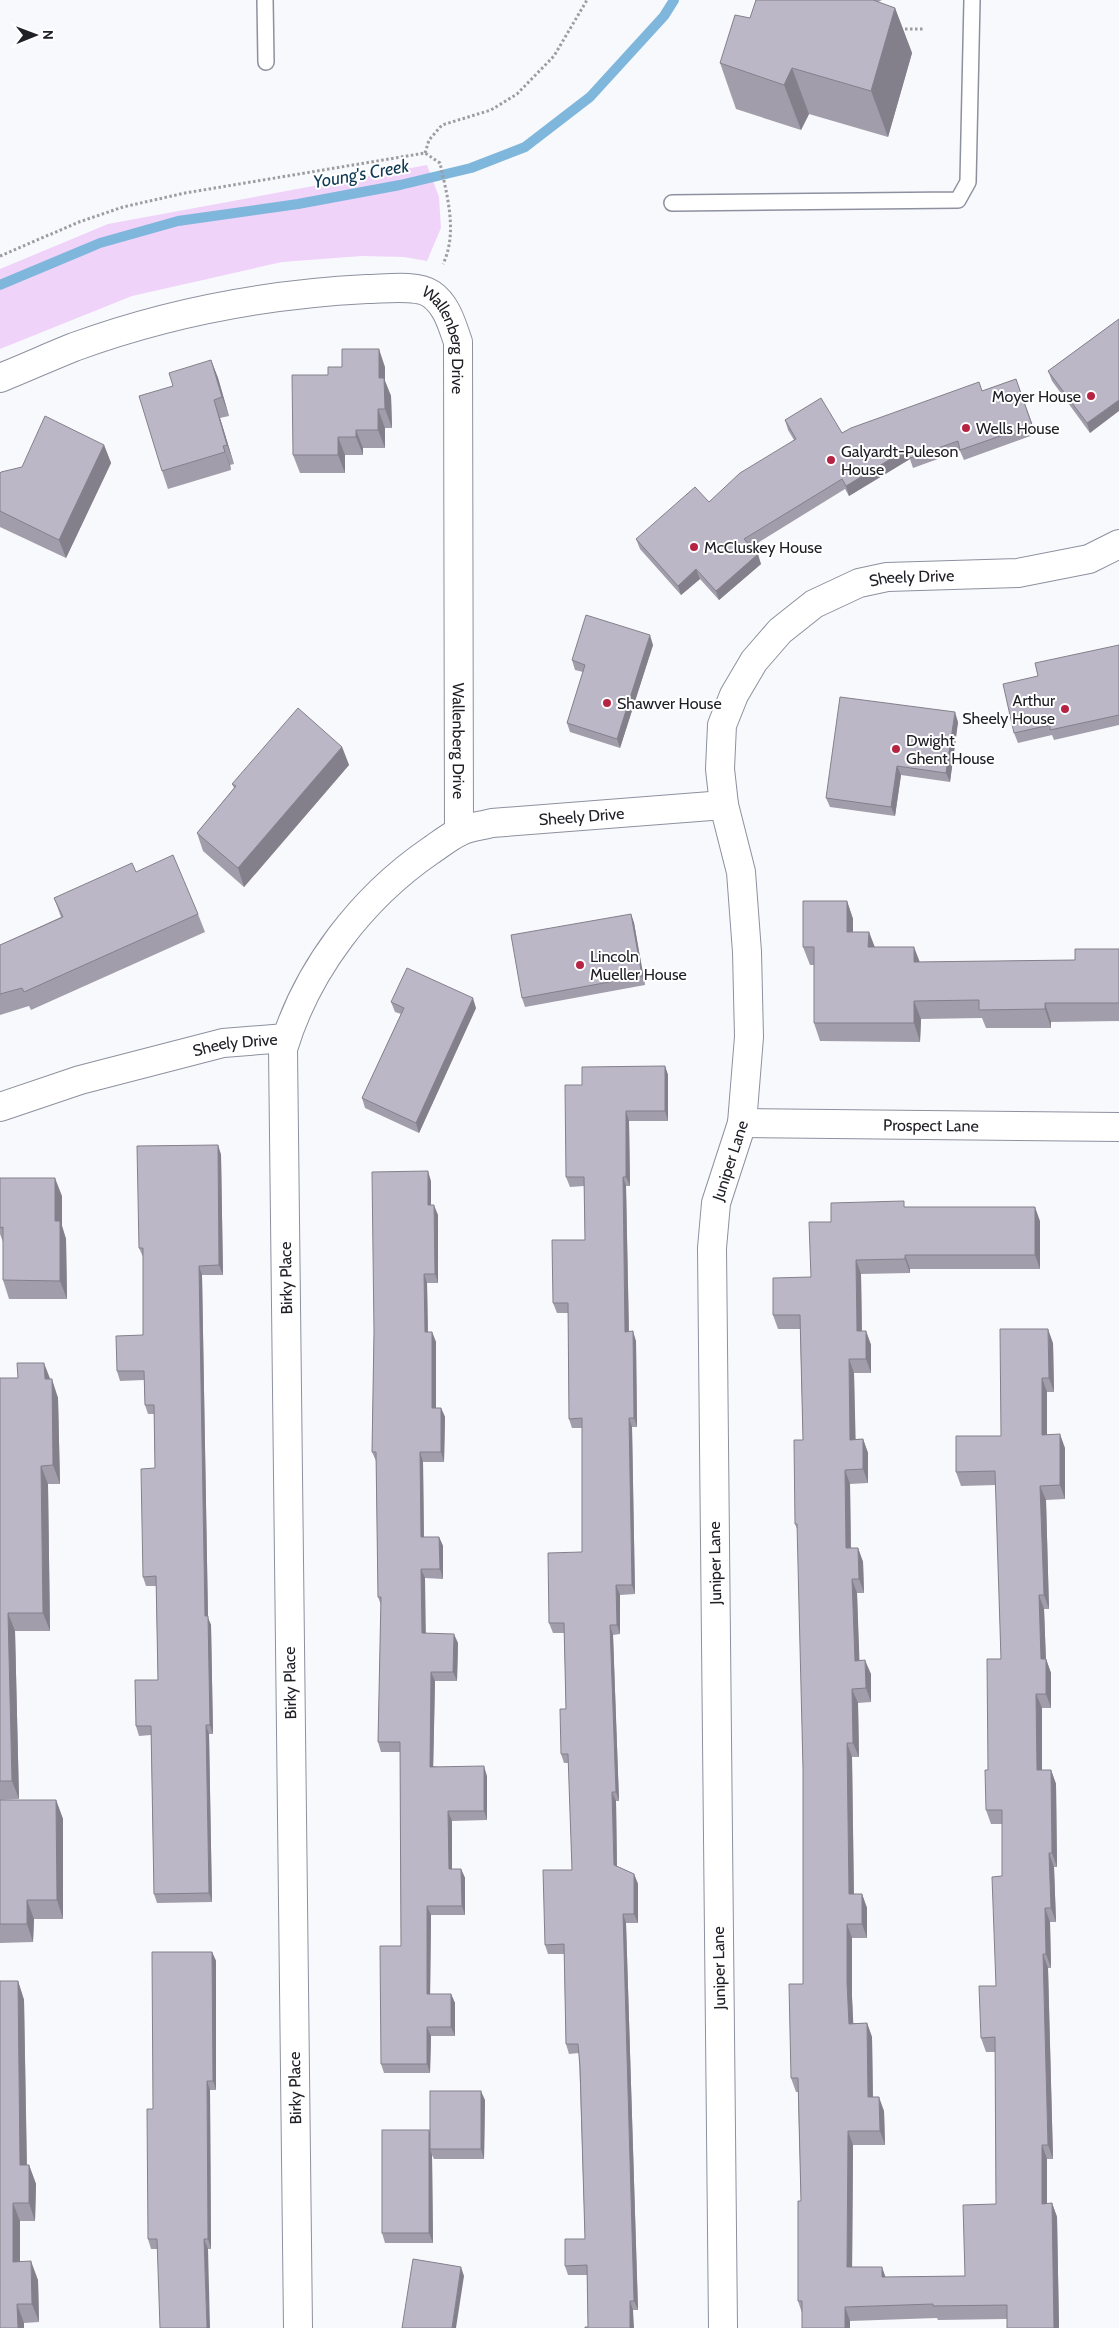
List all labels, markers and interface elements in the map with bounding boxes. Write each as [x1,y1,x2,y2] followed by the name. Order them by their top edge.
[10,10,60,60] north arrow
[39,30,57,40] text: N
[311,155,412,193] water label: Young's Creek
[419,282,468,394] street label: Wallenberg Drive
[992,387,1081,406] place label: Moyer House
[1085,390,1097,402] marker: Moyer House
[976,419,1060,438] place label: Wells House
[960,422,972,434] marker: Wells House
[841,442,958,479] place label: Galyardt-Puleson House
[825,454,837,466] marker: Galyardt-Puleson House
[704,538,822,557] place label: McCluskey House
[688,541,700,553] marker: McCluskey House
[867,565,955,590] street label: Sheely Drive
[449,683,468,799] street label: Wallenberg Drive
[962,691,1056,728] place label: Arthur Sheely House
[617,694,722,713] place label: Shawver House
[601,697,613,709] marker: Shawver House
[1059,703,1071,715] marker: Arthur Sheely House
[906,731,994,768] place label: Dwight Ghent House
[890,743,902,755] marker: Dwight Ghent House
[538,803,625,829] street label: Sheely Drive
[590,947,687,984] place label: Lincoln Mueller House
[574,959,586,971] marker: Lincoln Mueller House
[191,1029,278,1060] street label: Sheely Drive
[883,1115,979,1135] street label: Prospect Lane
[708,1118,752,1204] street label: Juniper Lane
[276,1242,296,1314] street label: Birky Place
[705,1521,725,1606] street label: Juniper Lane
[280,1647,300,1719] street label: Birky Place
[709,1926,729,2011] street label: Juniper Lane
[285,2052,305,2124] street label: Birky Place

